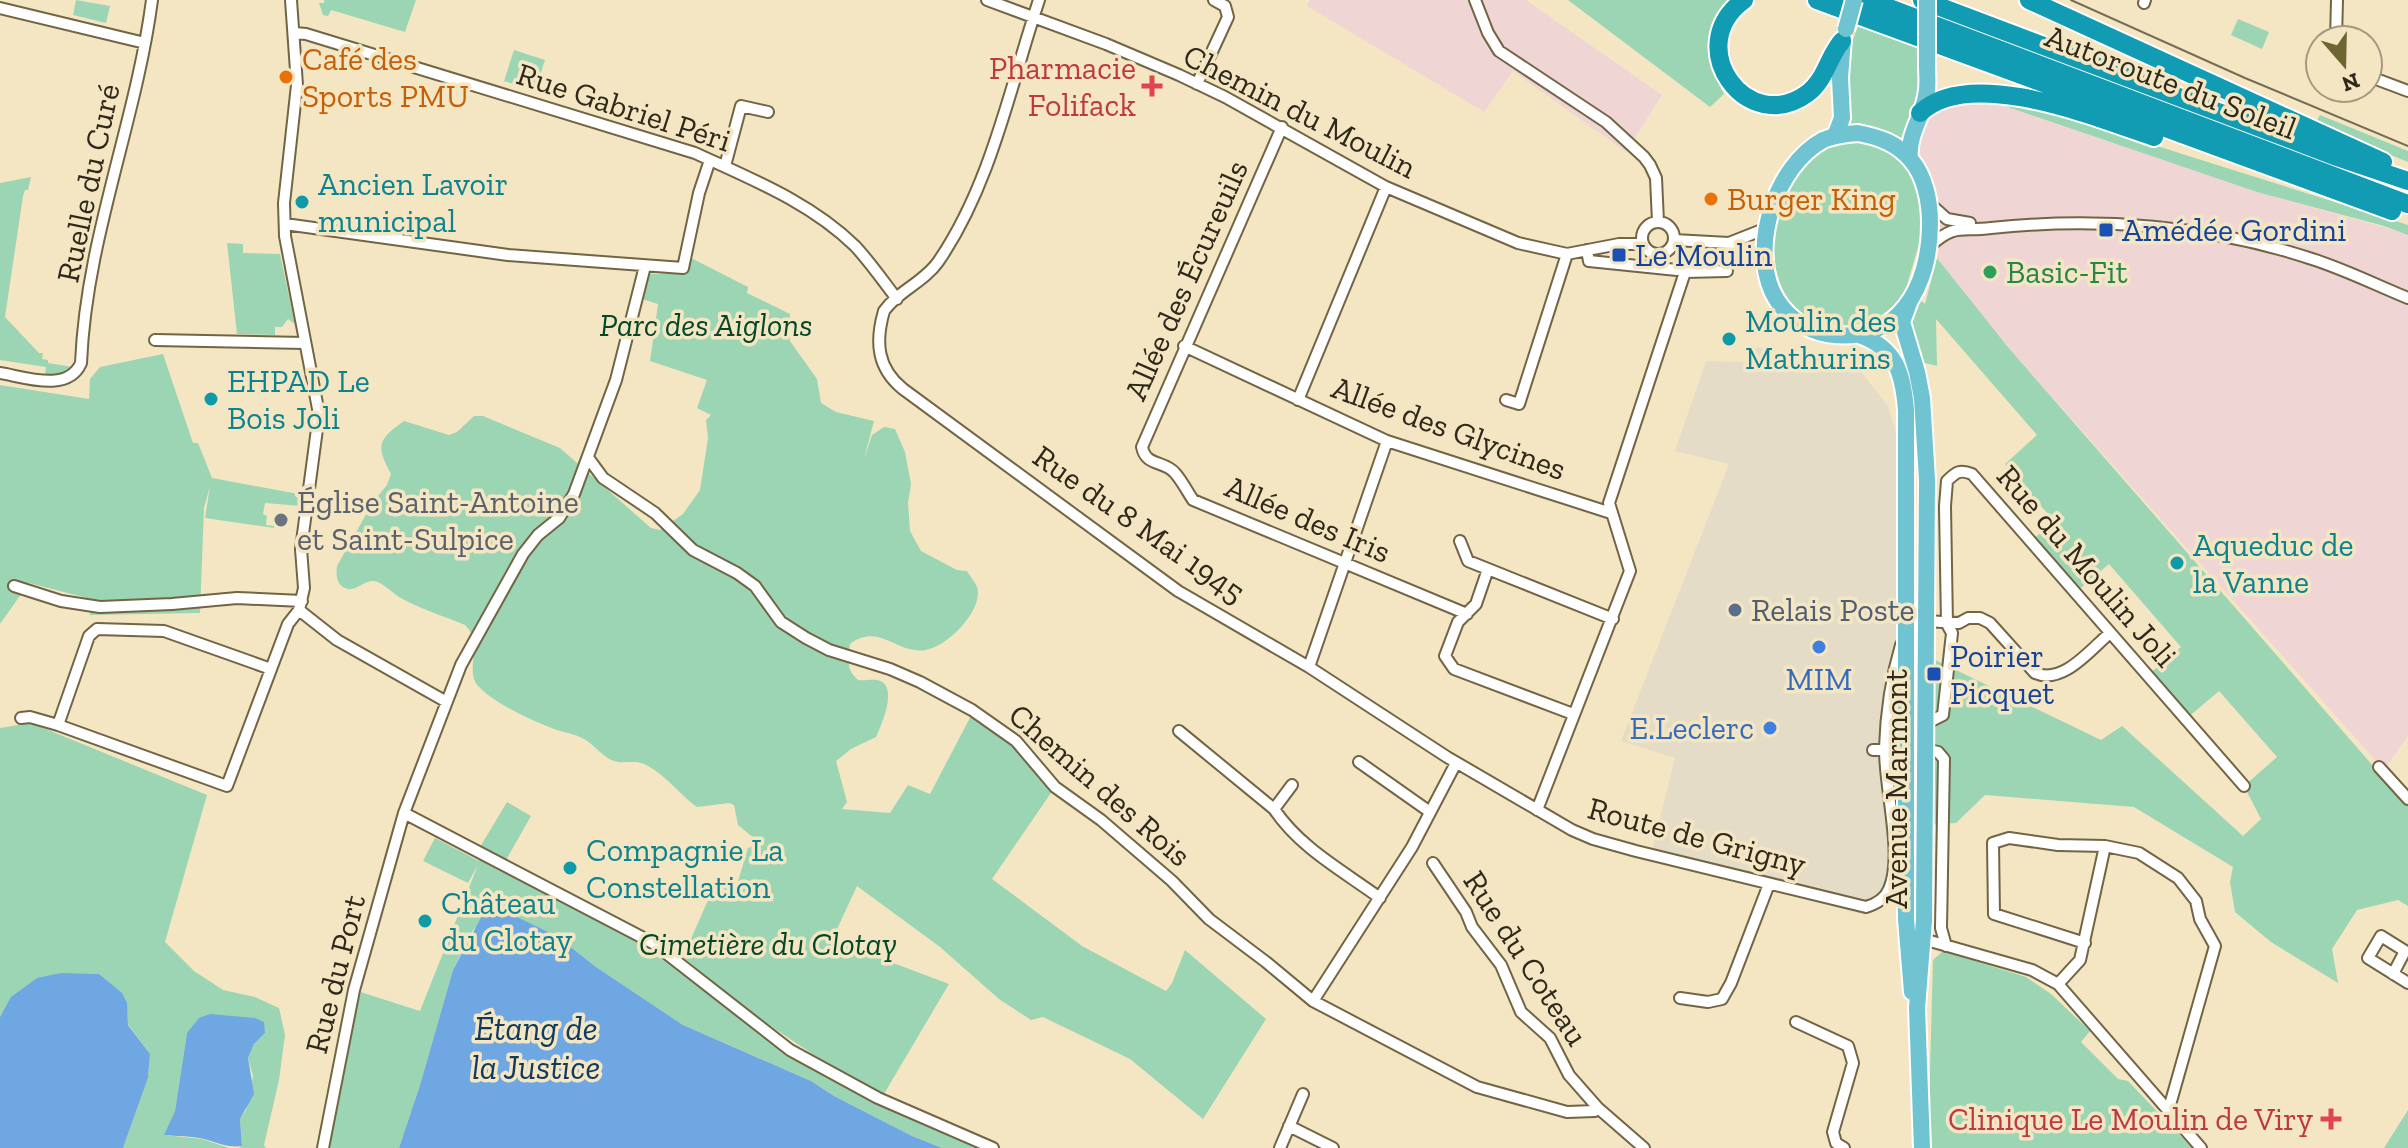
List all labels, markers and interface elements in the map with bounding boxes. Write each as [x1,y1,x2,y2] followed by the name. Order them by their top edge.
[2040,17,2302,147] street label: Autoroute du Soleil
[2304,24,2384,104] north arrow
[1177,36,1423,186] street label: Chemin du Moulin
[302,40,469,115] place label: Café des Sports PMU
[989,49,1136,124] place label: Pharmacie Folifack
[512,54,736,160] street label: Rue Gabriel Péri
[2338,67,2363,98] text: N
[277,68,295,86] marker: Café des Sports PMU
[1143,77,1161,95] marker: Pharmacie Folifack
[48,80,128,286] street label: Ruelle du Curé
[1116,154,1256,406] street label: Allée des Écureuils
[318,165,508,240] place label: Ancien Lavoir municipal
[1727,180,1896,218] place label: Burger King
[1702,190,1720,208] marker: Burger King
[293,193,311,211] marker: Ancien Lavoir municipal
[2122,211,2346,249] place label: Amédée Gordini
[2097,221,2115,239] marker: Amédée Gordini
[1635,236,1773,274] place label: Le Moulin
[1610,246,1628,264] marker: Le Moulin
[2006,253,2128,291] place label: Basic-Fit
[1981,263,1999,281] marker: Basic-Fit
[1745,302,1897,377] place label: Moulin des Mathurins
[599,306,813,344] park label: Parc des Aiglons
[1720,330,1738,348] marker: Moulin des Mathurins
[227,362,370,437] place label: EHPAD Le Bois Joli
[1327,368,1571,488] street label: Allée des Glycines
[202,390,220,408] marker: EHPAD Le Bois Joli
[1026,437,1252,611] street label: Rue du 8 Mai 1945
[1989,457,2185,675] street label: Rue du Moulin Joli
[1220,467,1396,571] street label: Allée des Iris
[297,483,579,558] place label: Église Saint-Antoine et Saint-Sulpice
[272,511,290,529] marker: Église Saint-Antoine et Saint-Sulpice
[2193,526,2354,601] place label: Aqueduc de la Vanne
[2168,554,2186,572] marker: Aqueduc de la Vanne
[1751,591,1915,629] place label: Relais Poste
[1726,601,1744,619] marker: Relais Poste
[1950,637,2054,712] place label: Poirier Picquet
[1810,638,1828,656] marker: MIM
[1786,660,1852,698] place label: MIM
[1925,665,1943,683] marker: Poirier Picquet
[1877,669,1915,909] street label: Avenue Marmont
[1001,696,1199,874] street label: Chemin des Rois
[1629,709,1754,747] place label: E.Leclerc
[1761,719,1779,737] marker: E.Leclerc
[1584,789,1811,883] street label: Route de Grigny
[586,831,784,906] place label: Compagnie La Constellation
[561,859,579,877] marker: Compagnie La Constellation
[1456,864,1596,1052] street label: Rue du Coteau
[441,884,573,959] place label: Château du Clotay
[297,891,373,1057] street label: Rue du Port
[416,912,434,930] marker: Château du Clotay
[639,925,897,963] park label: Cimetière du Clotay
[472,1008,600,1088] water label: Étang de la Justice
[1948,1100,2314,1138] place label: Clinique Le Moulin de Viry
[2320,1108,2342,1130] marker: Clinique Le Moulin de Viry

